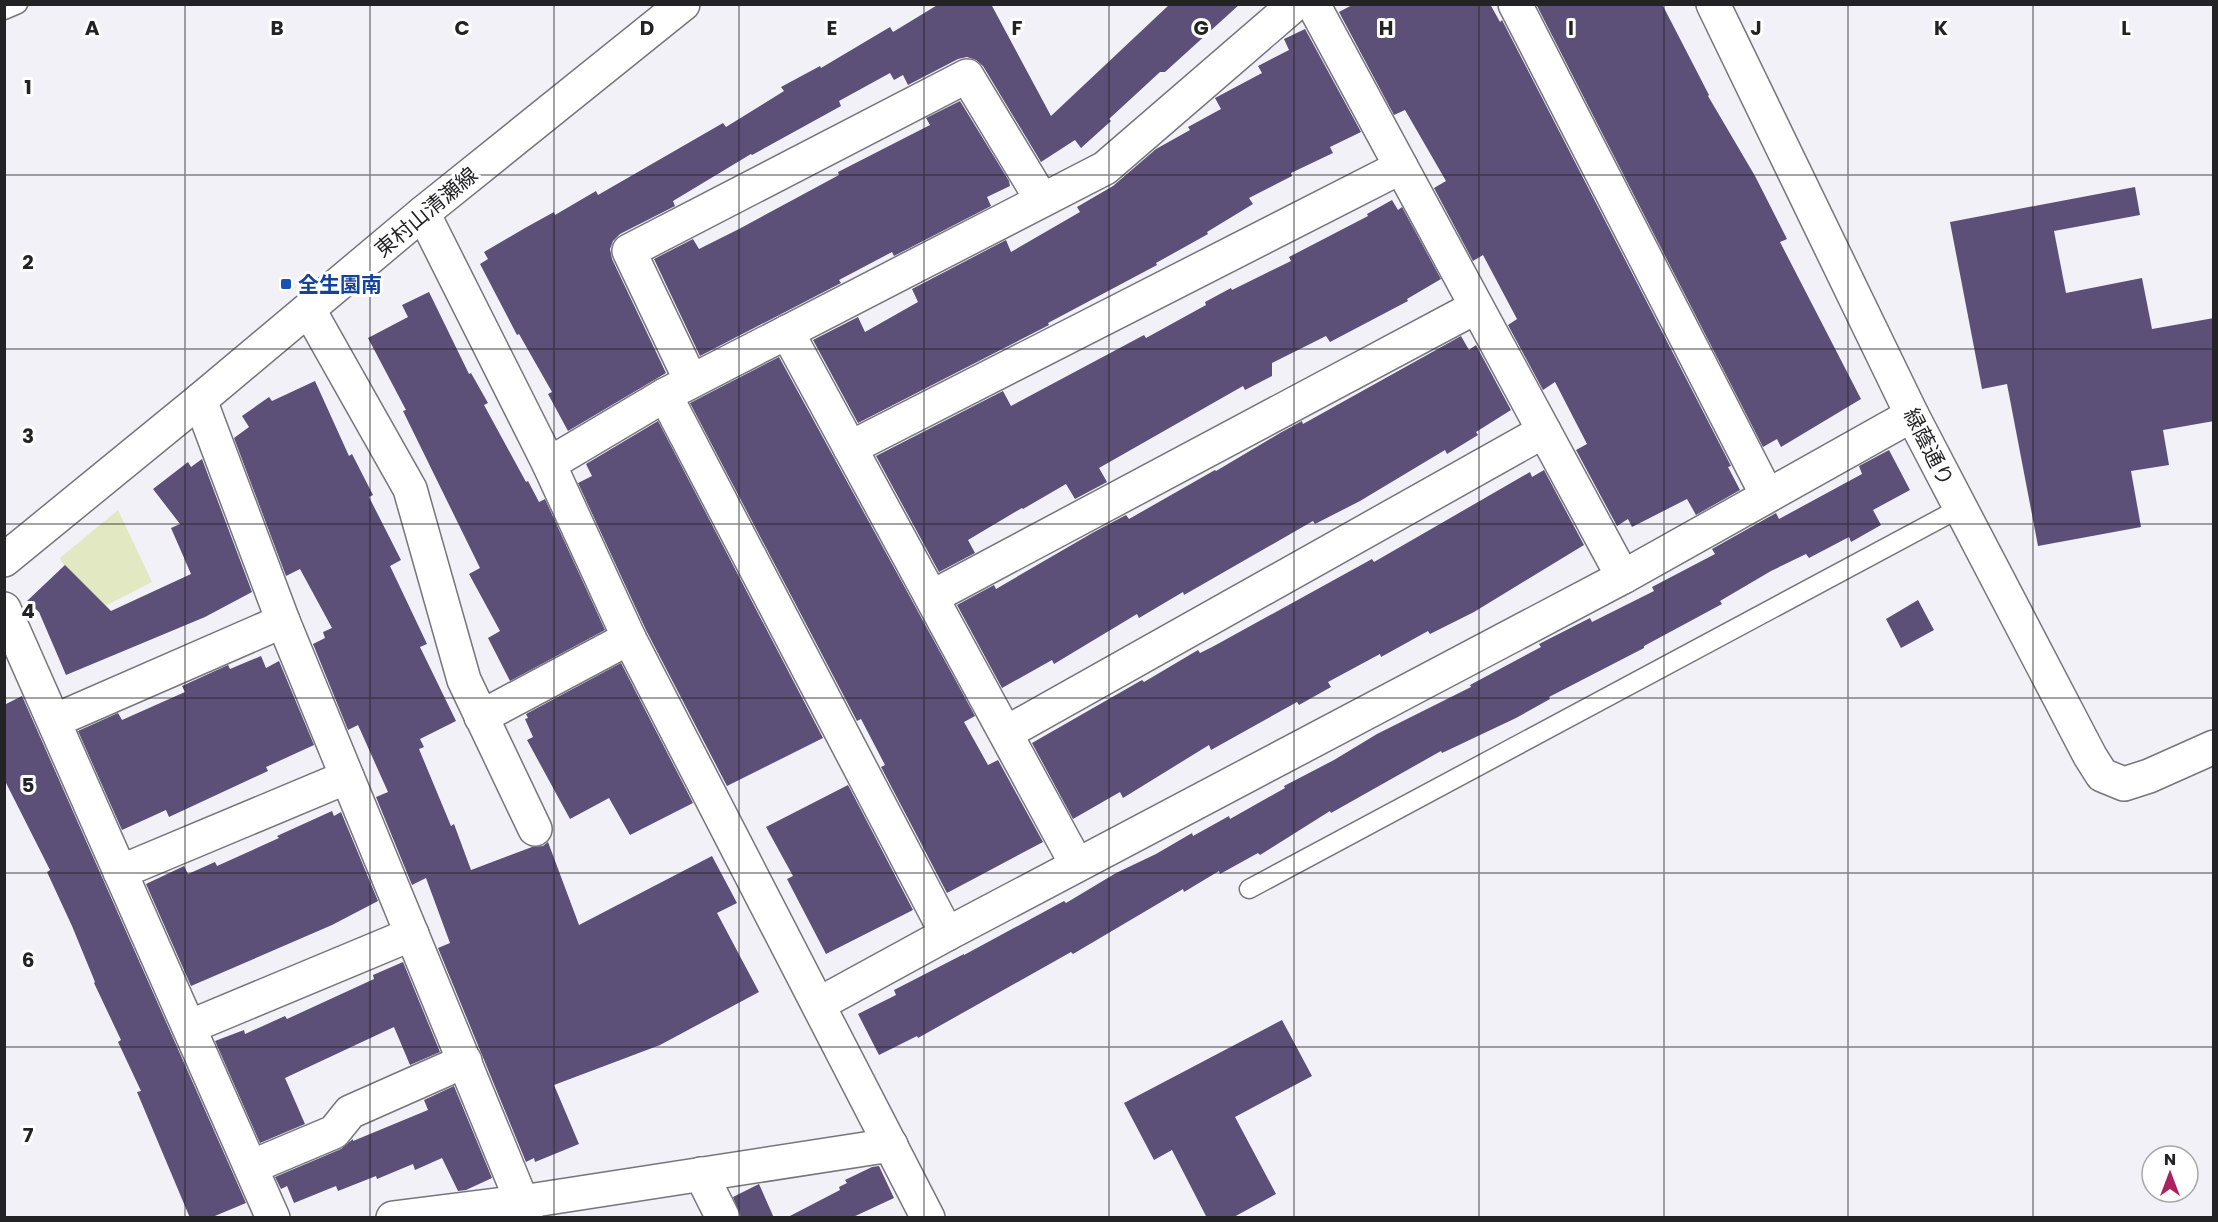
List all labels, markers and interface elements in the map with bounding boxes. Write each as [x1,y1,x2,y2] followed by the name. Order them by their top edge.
[85,14,100,42] text: A
[270,14,284,42] text: B
[454,14,470,42] text: C
[640,14,654,42] text: D
[827,14,837,42] text: E
[1012,14,1023,42] text: F
[1193,14,1209,42] text: G
[1379,14,1393,42] text: H
[1568,14,1574,42] text: I
[1750,14,1762,42] text: J
[1934,14,1948,42] text: K
[2121,14,2131,42] text: L
[24,73,32,101] text: 1
[368,160,484,264] street label: 東村山清瀬線
[22,248,34,276] text: 2
[298,270,382,299] place label: 全生園南
[279,277,293,291] marker: 全生園南
[1897,403,1961,491] street label: 緑蔭通り
[22,422,34,450] text: 3
[21,597,35,625] text: 4
[22,771,35,799] text: 5
[22,946,34,974] text: 6
[23,1121,34,1149] text: 7
[2140,1144,2200,1204] north arrow
[2164,1148,2176,1171] text: N

